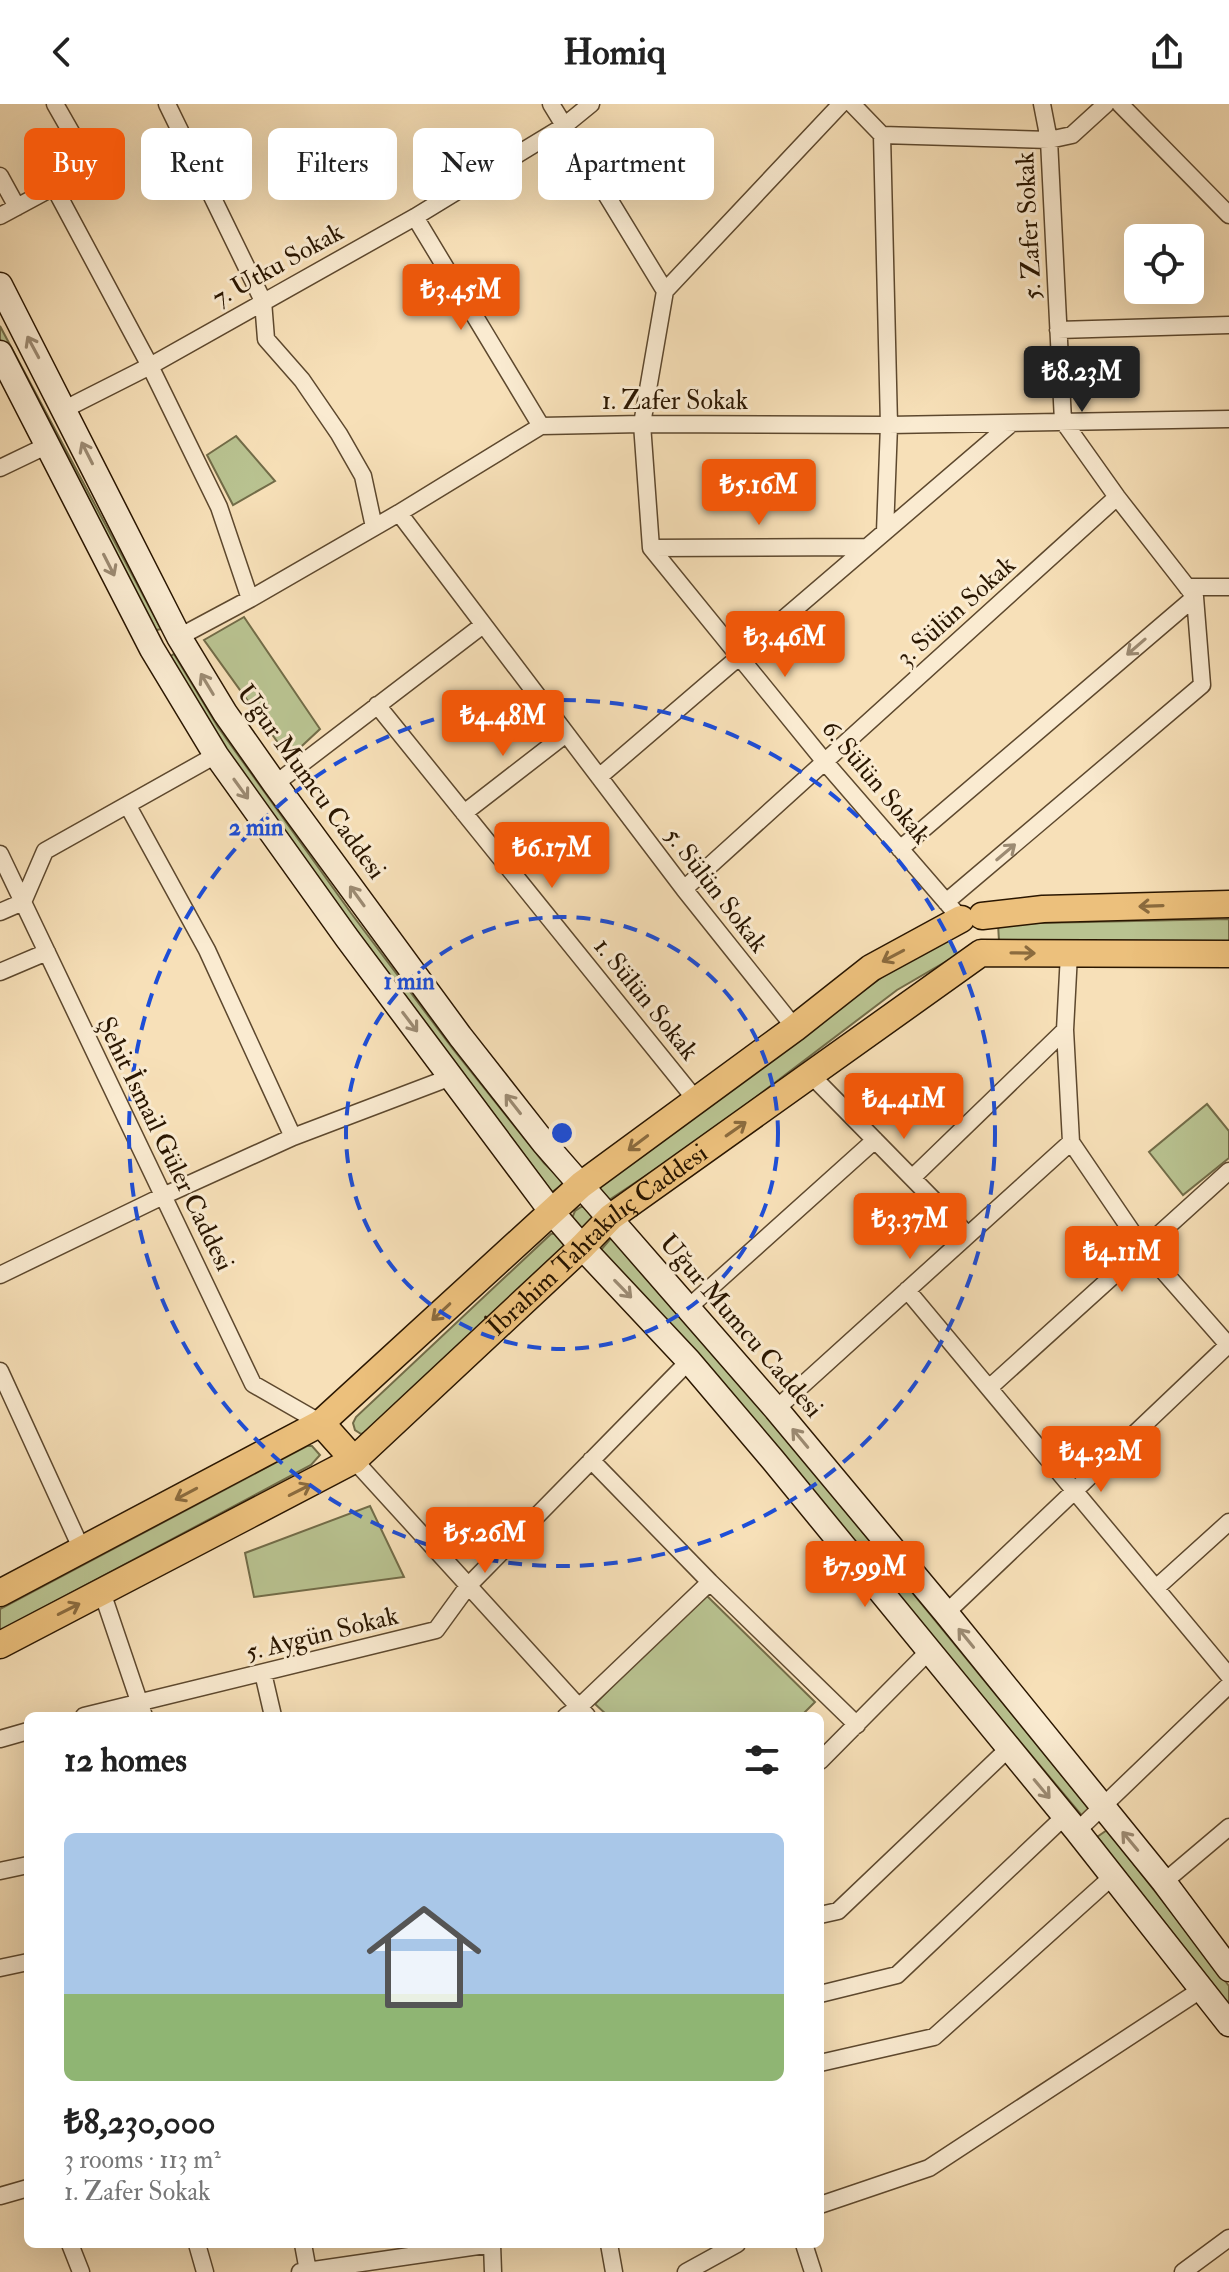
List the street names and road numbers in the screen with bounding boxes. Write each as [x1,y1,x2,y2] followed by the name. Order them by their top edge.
[1009,151,1049,301] street label: 5. Zafer Sokak
[207,216,350,314] street label: 7. Utku Sokak
[602,385,749,417] street label: 1. Zafer Sokak
[890,549,1023,673] street label: 3. Sülün Sokak
[230,678,392,886] street label: Uğur Mumcu Caddesi
[815,713,938,851] street label: 6. Sülün Sokak
[657,821,775,960] street label: 5. Sülün Sokak
[587,931,706,1067] street label: 1. Sülün Sokak
[90,1011,242,1276] street label: Şehit İsmail Güler Caddesi
[479,1137,714,1343] street label: İbrahim Tahtakılıç Caddesi
[653,1228,829,1424] street label: Uğur Mumcu Caddesi
[242,1599,402,1668] street label: 5. Aygün Sokak

